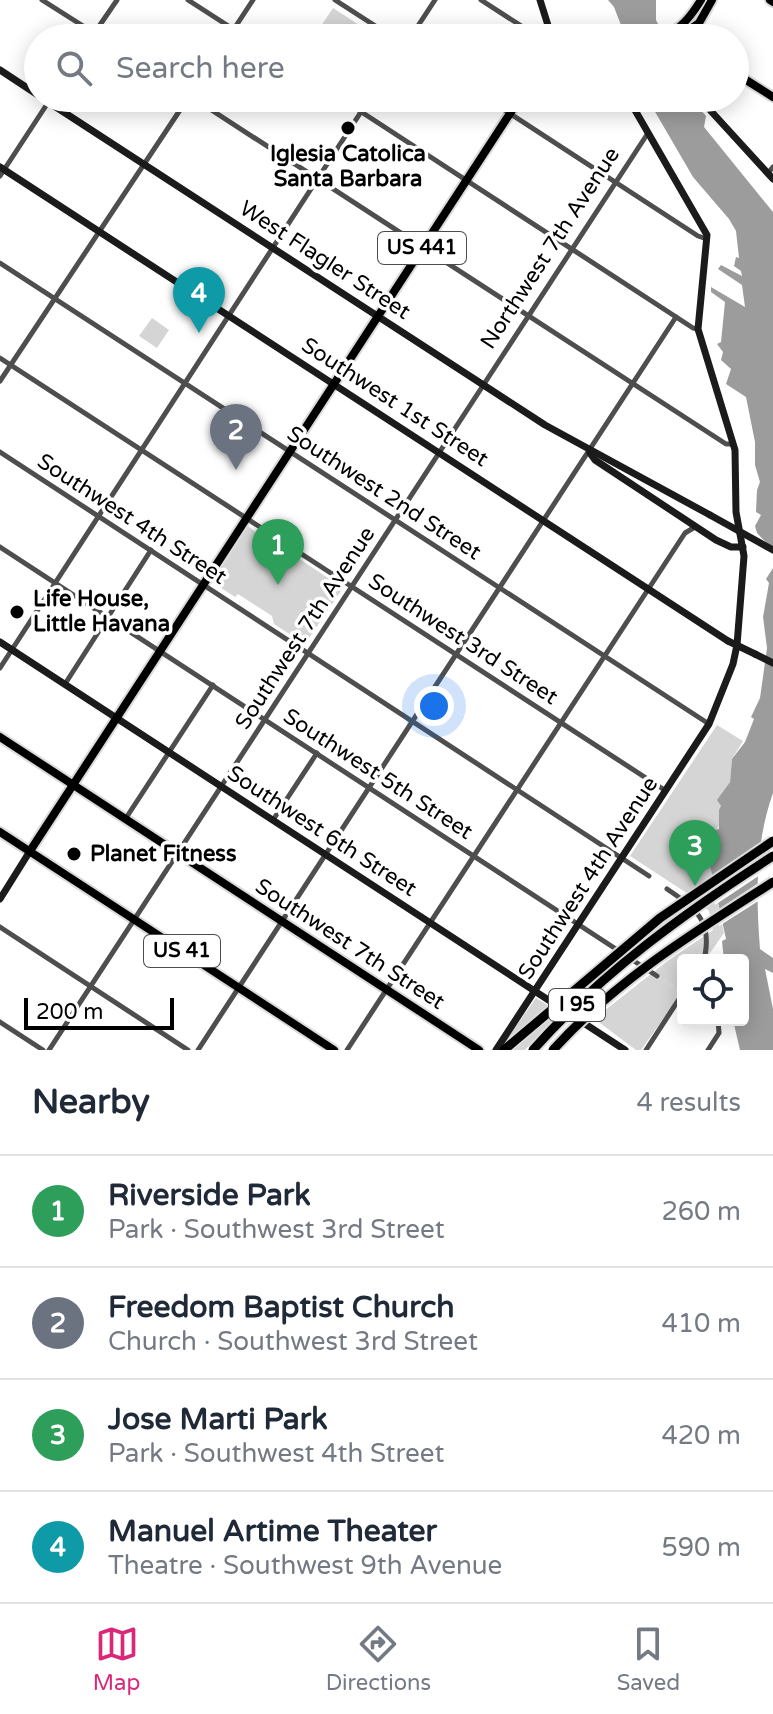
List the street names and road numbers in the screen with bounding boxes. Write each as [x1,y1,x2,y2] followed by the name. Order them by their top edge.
[475,142,625,354] street label: Northwest 7th Avenue
[235,195,415,325] street label: West Flagler Street
[378,232,466,264] road number: US 441
[297,332,493,472] street label: Southwest 1st Street
[282,421,486,565] street label: Southwest 2nd Street
[32,448,232,590] street label: Southwest 4th Street
[230,522,380,734] street label: Southwest 7th Avenue
[363,568,563,710] street label: Southwest 3rd Street
[278,703,478,845] street label: Southwest 5th Street
[222,760,422,902] street label: Southwest 6th Street
[513,772,663,984] street label: Southwest 4th Avenue
[250,873,450,1015] street label: Southwest 7th Street
[144,935,220,967] road number: US 41
[549,989,605,1021] road number: I 95

